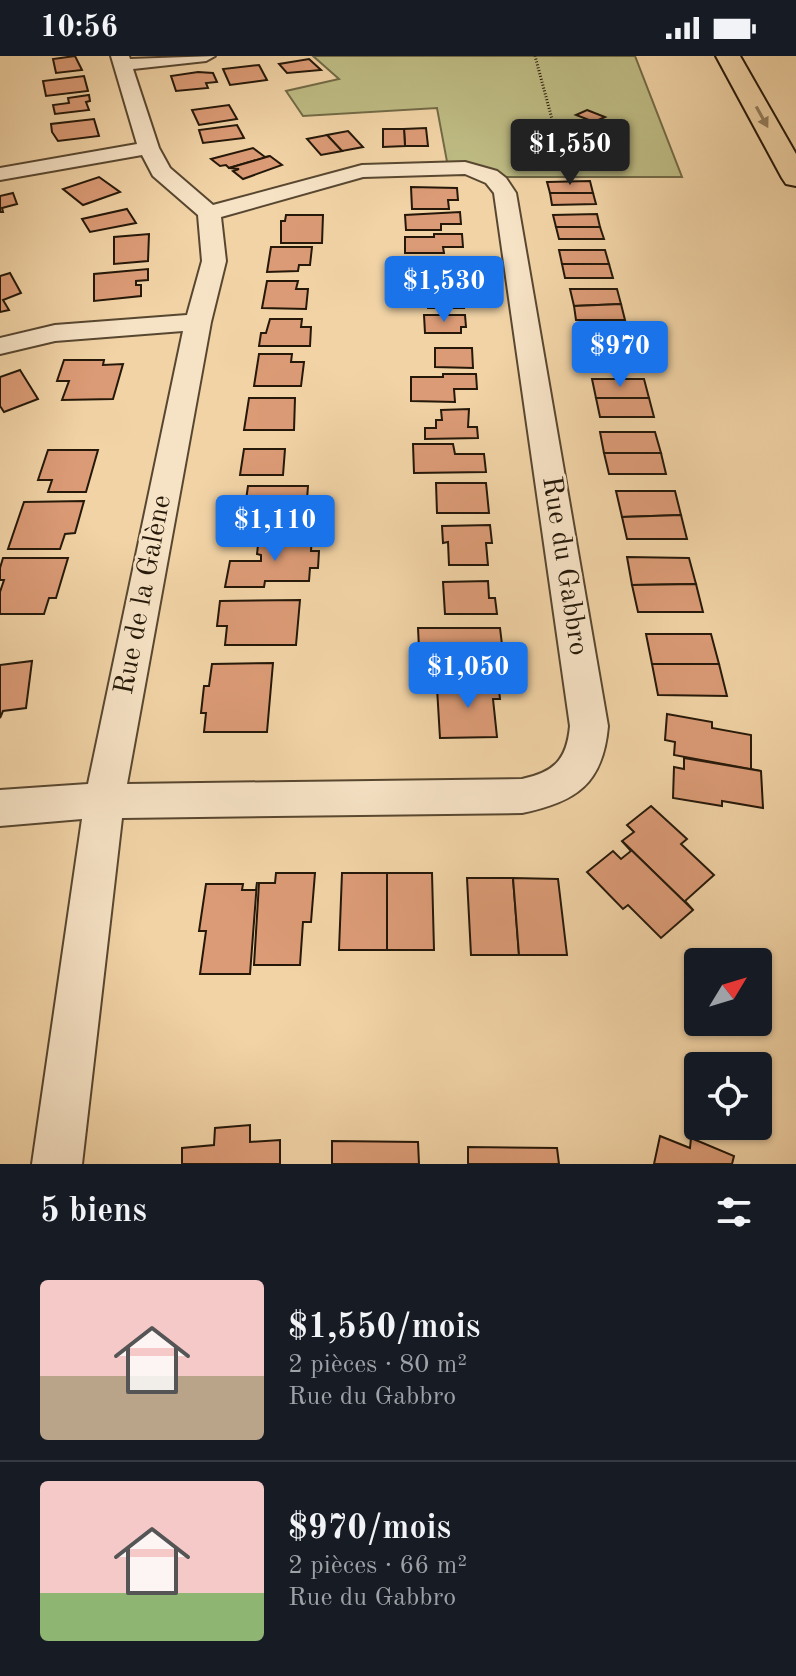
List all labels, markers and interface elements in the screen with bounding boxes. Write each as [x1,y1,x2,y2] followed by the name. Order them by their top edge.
[40,13,118,43] text: 10:56
[755,106,769,128] one-way arrow
[505,119,635,187] pin: $1,550
[529,132,611,158] text: $1,550
[379,256,509,324] pin: $1,530
[403,269,485,295] text: $1,530
[573,321,667,389] pin: $970
[590,334,650,360] text: $970
[536,474,592,658] street label: Rue du Gabbro
[111,493,177,697] street label: Rue de la Galène
[210,495,340,563] pin: $1,110
[234,508,316,534] text: $1,110
[403,642,533,710] pin: $1,050
[427,655,509,681] text: $1,050
[684,948,772,1036] north arrow
[684,948,772,1140] map controls
[684,1052,772,1140] button: locate
[712,1190,756,1234] icon: filters
[40,1195,147,1229] text: 5 biens
[288,1311,480,1345] text: $1,550/mois
[104,1312,200,1408] icon: home
[288,1352,467,1378] text: 2 pièces · 80 m²
[288,1384,456,1410] text: Rue du Gabbro
[288,1512,451,1546] text: $970/mois
[104,1513,200,1609] icon: home
[288,1553,467,1579] text: 2 pièces · 66 m²
[288,1585,456,1611] text: Rue du Gabbro

